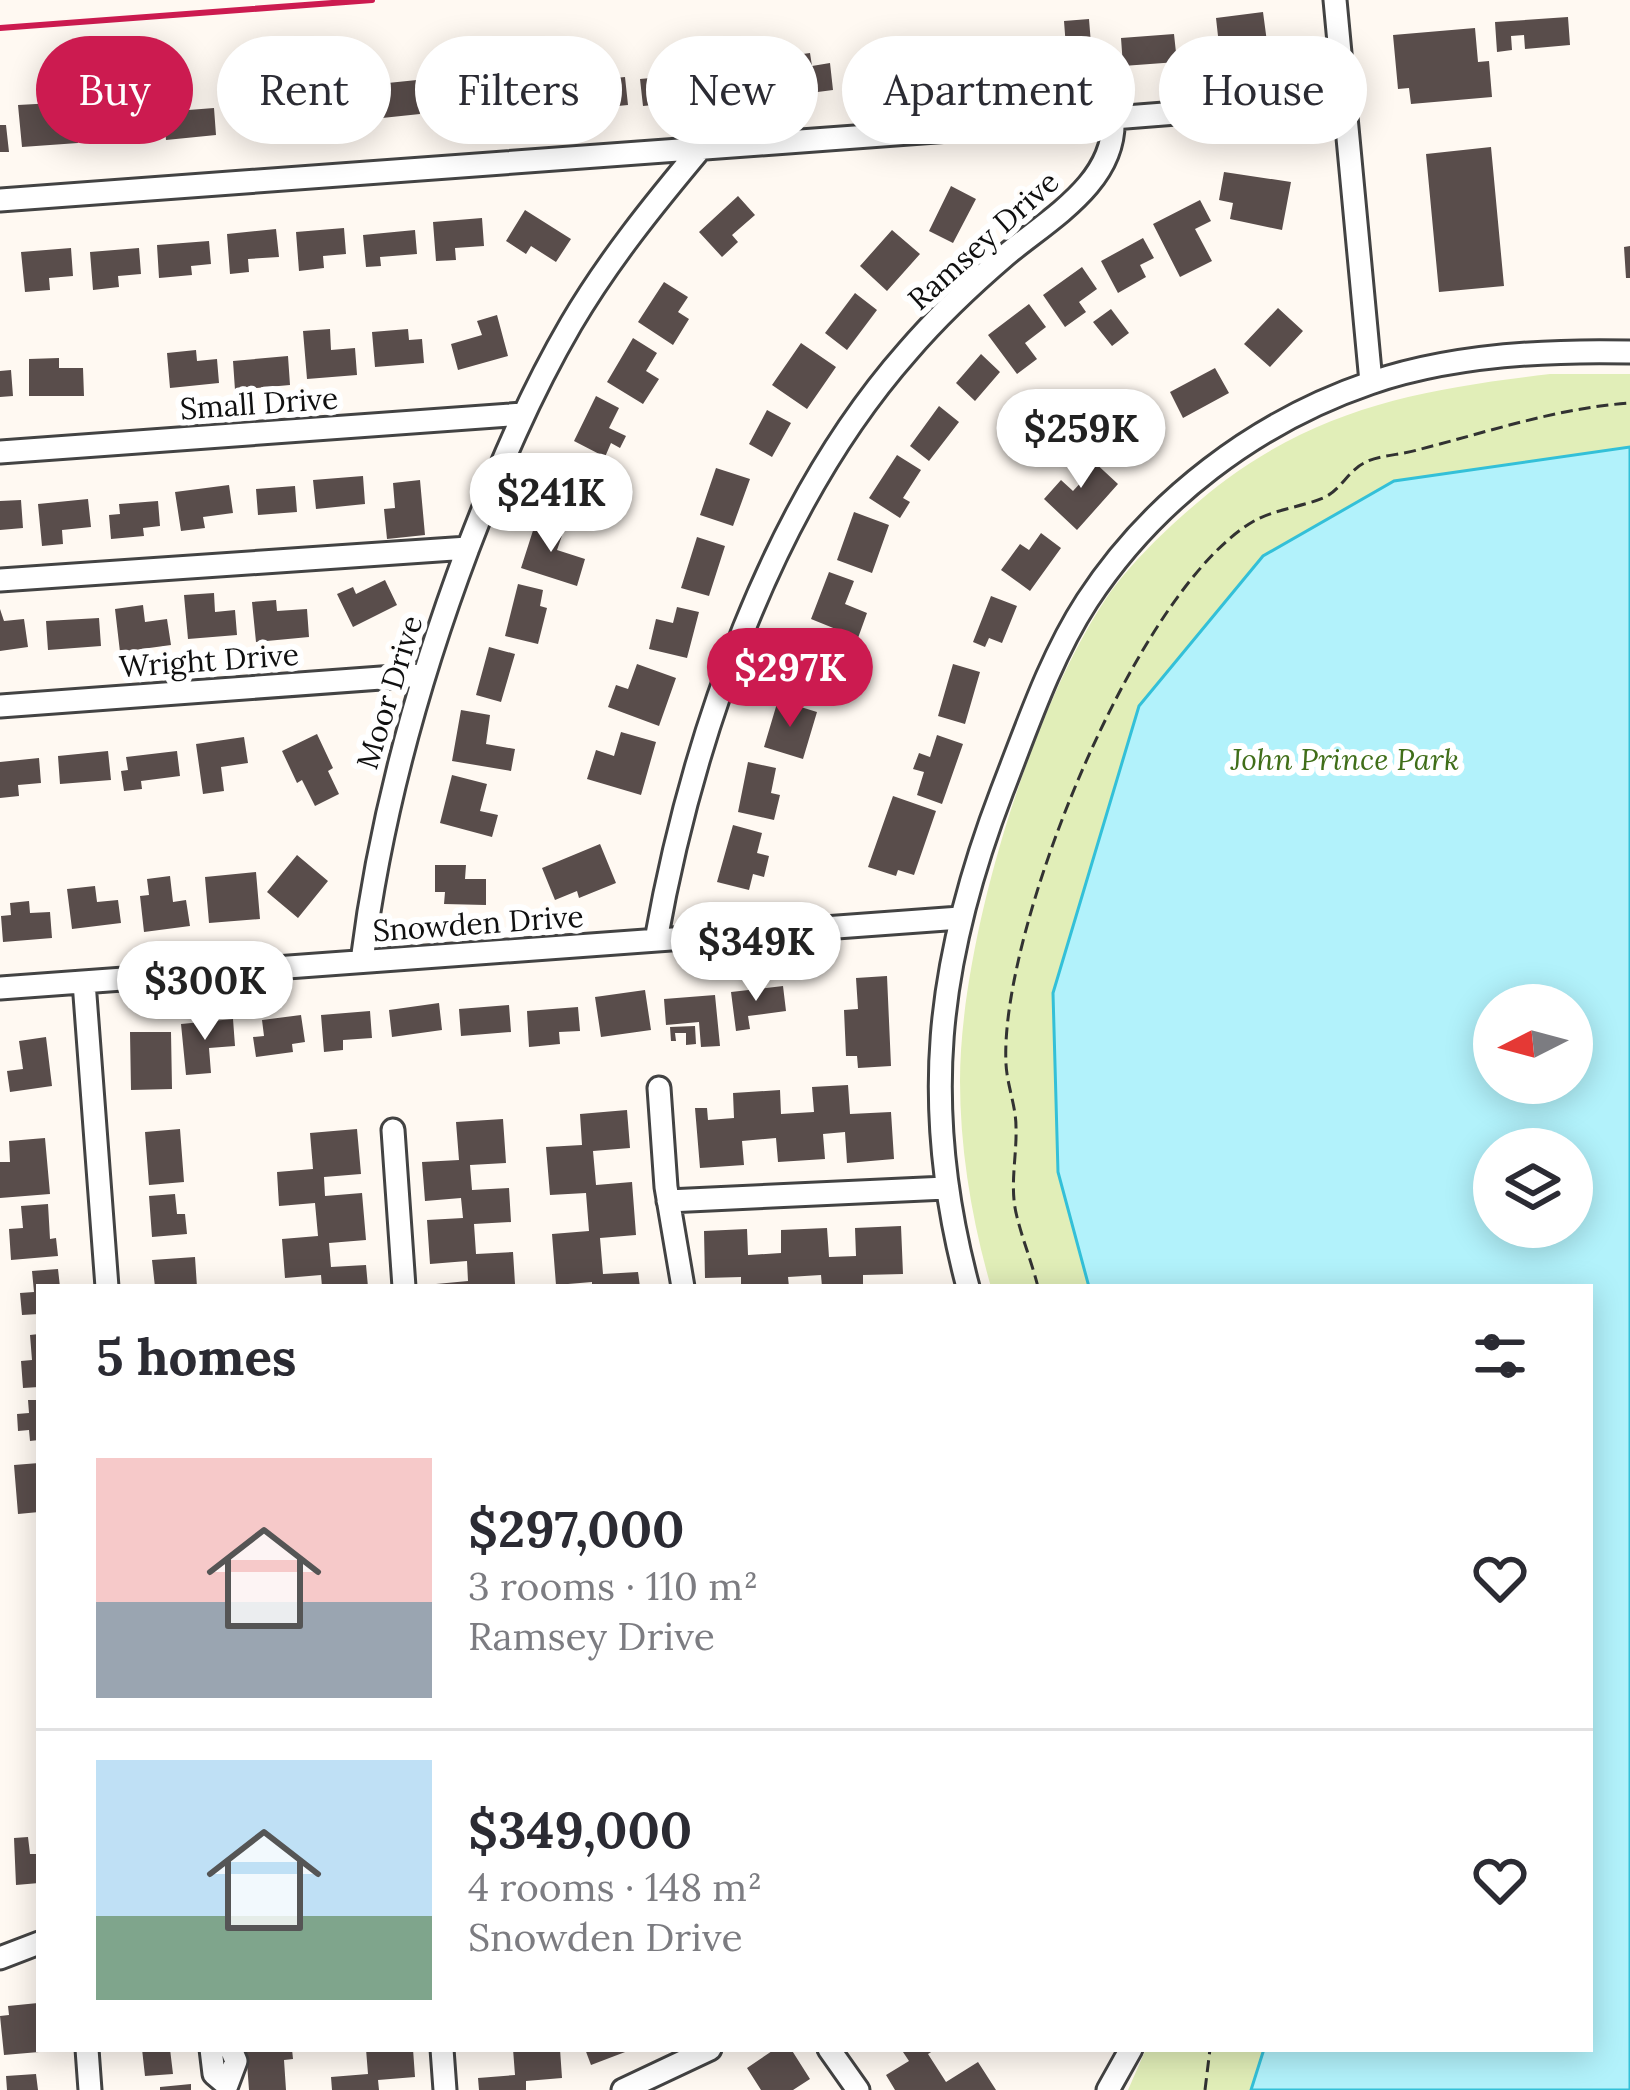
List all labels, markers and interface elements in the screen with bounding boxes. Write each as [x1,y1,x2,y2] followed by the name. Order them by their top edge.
[36,36,193,144] chip: Buy
[217,36,391,144] chip: Rent
[415,36,622,144] chip: Filters
[646,36,818,144] chip: New
[842,36,1135,144] chip: Apartment
[1159,36,1367,144] chip: House
[900,162,1067,318] street label: Ramsey Drive
[179,379,339,427] street label: Small Drive
[997,389,1165,491] pin: $259K
[1023,403,1139,453] text: $259K
[467,453,635,555] pin: $241K
[497,467,605,517] text: $241K
[348,611,430,773] street label: Moor Drive
[706,628,874,730] pin: $297K
[118,635,300,686] street label: Wright Drive
[734,642,846,692] text: $297K
[1230,740,1459,778] park label: John Prince Park
[371,897,585,949] street label: Snowden Drive
[672,902,840,1004] pin: $349K
[698,916,814,966] text: $349K
[121,941,289,1043] pin: $300K
[144,955,266,1005] text: $300K
[1473,984,1593,1104] north arrow
[1473,984,1593,1248] map controls
[1473,1128,1593,1248] button: layers
[1467,1323,1533,1389] icon: filters
[96,1324,297,1389] text: 5 homes
[468,1496,685,1561] text: $297,000
[192,1506,336,1650] icon: home
[1467,1545,1533,1611] icon: heart
[468,1561,758,1611] text: 3 rooms · 110 m²
[468,1611,715,1661] text: Ramsey Drive
[468,1797,692,1862] text: $349,000
[192,1808,336,1952] icon: home
[1467,1847,1533,1913] icon: heart
[468,1862,762,1912] text: 4 rooms · 148 m²
[468,1912,743,1962] text: Snowden Drive

